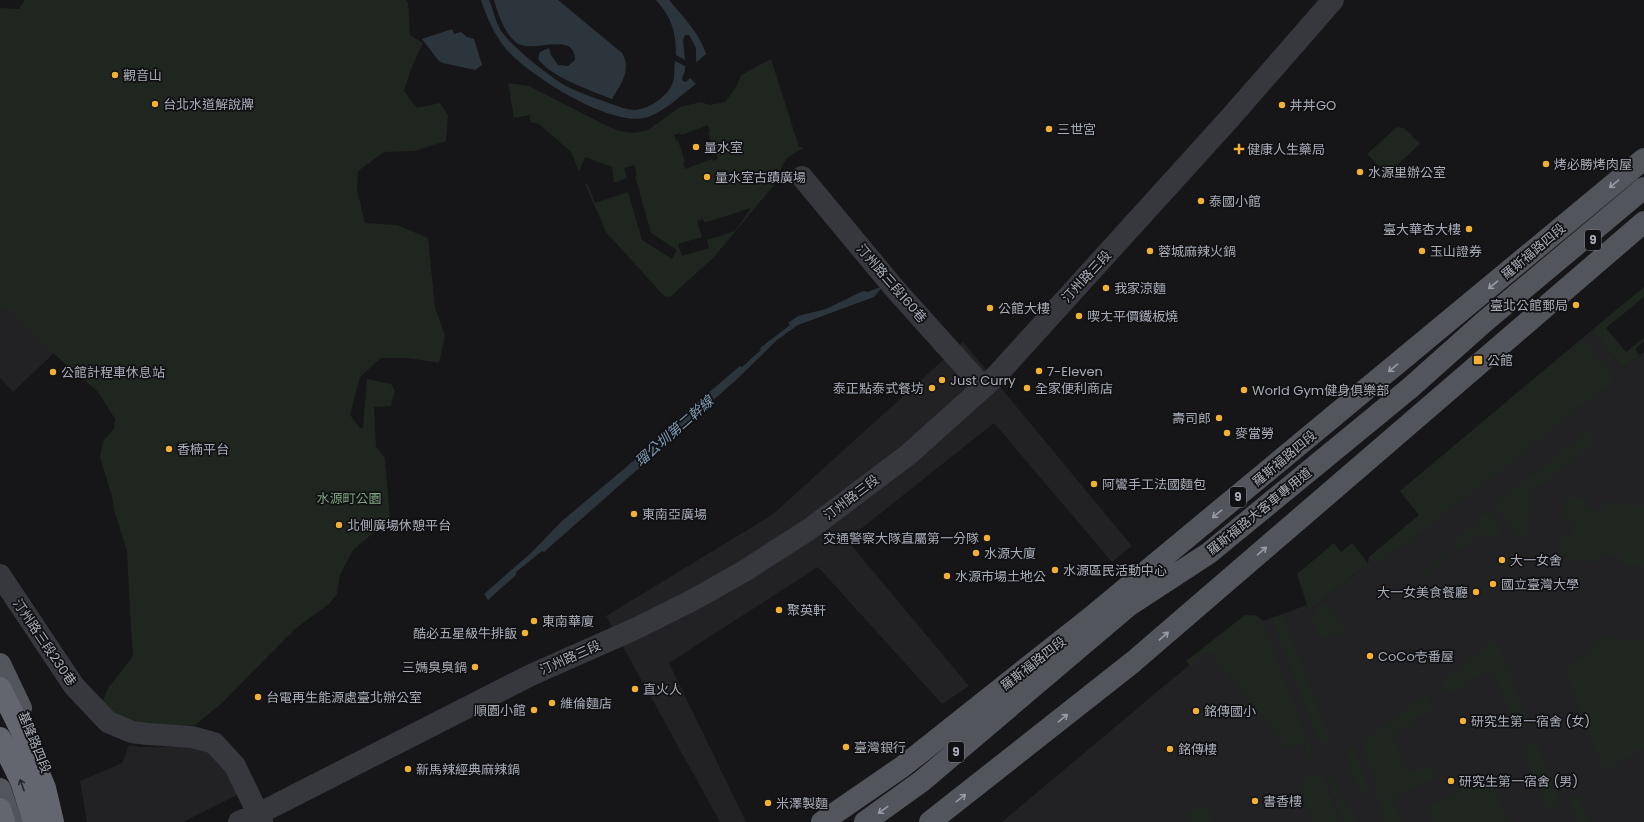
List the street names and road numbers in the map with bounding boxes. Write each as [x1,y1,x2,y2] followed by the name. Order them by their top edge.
[1497,219,1569,284] street label: 羅斯福路四段
[1585,230,1601,250] road number: 9
[852,240,931,327] street label: 汀州路三段160巷
[1057,246,1115,307] street label: 汀州路三段
[1248,426,1320,491] street label: 羅斯福路四段
[1203,463,1316,560] street label: 羅斯福路大客車專用道
[820,470,883,525] street label: 汀州路三段
[1230,487,1246,507] road number: 9
[8,595,81,690] street label: 汀州路三段230巷
[997,632,1070,695] street label: 羅斯福路四段
[537,636,604,679] street label: 汀州路三段
[14,708,56,776] street label: 基隆路四段
[948,742,964,762] road number: 9

